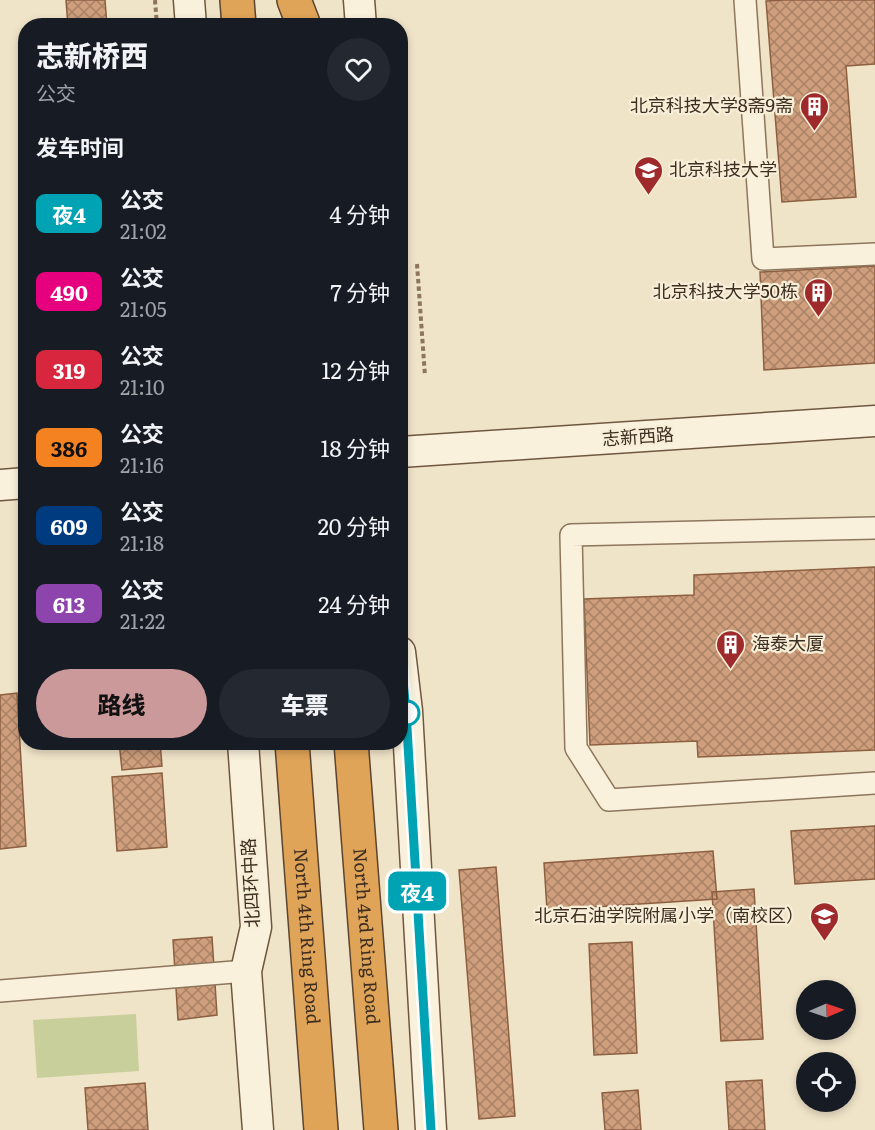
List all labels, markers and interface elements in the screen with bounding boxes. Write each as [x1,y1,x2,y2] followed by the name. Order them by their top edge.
[36,33,148,75] text: 志新桥西
[327,38,390,101] button: heart
[36,77,76,107] text: 公交
[798,90,830,132] building icon: 北京科技大学8斋9斋
[630,91,793,118] place label: 北京科技大学8斋9斋
[36,130,124,163] text: 发车时间
[632,154,664,196] school or university icon: 北京科技大学
[669,155,777,182] place label: 北京科技大学
[120,182,164,215] text: 公交
[329,197,390,230] text: 4 分钟
[52,198,86,229] text: 夜4
[120,215,166,245] text: 21:02
[120,260,164,293] text: 公交
[330,275,390,308] text: 7 分钟
[50,276,88,307] text: 490
[803,276,835,318] building icon: 北京科技大学50栋
[652,277,798,304] place label: 北京科技大学50栋
[120,293,167,323] text: 21:05
[120,338,164,371] text: 公交
[321,353,390,386] text: 12 分钟
[53,354,85,385] text: 319
[120,371,165,401] text: 21:10
[120,416,164,449] text: 公交
[601,420,675,451] street label: 志新西路
[321,431,390,464] text: 18 分钟
[51,432,87,463] text: 386
[120,449,164,479] text: 21:16
[120,494,164,527] text: 公交
[318,509,390,542] text: 20 分钟
[50,510,88,541] text: 609
[120,527,164,557] text: 21:18
[120,572,164,605] text: 公交
[318,587,390,620] text: 24 分钟
[53,588,85,619] text: 613
[120,605,165,635] text: 21:22
[715,628,747,670] building icon: 海泰大厦
[752,629,824,656] place label: 海泰大厦
[36,669,207,738] button: 路线
[219,669,390,738] button: 车票
[394,700,420,726] unlabelled marker
[234,837,265,929] street label: 北四环中路
[288,847,328,1026] street label: North 4th Ring Road
[347,847,388,1026] street label: North 4rd Ring Road
[390,872,444,910] line badge: 夜4
[400,876,434,907] text: 夜4
[809,900,841,942] school or university icon: 北京石油学院附属小学（南校区）
[534,901,804,928] place label: 北京石油学院附属小学（南校区）
[796,980,856,1040] north arrow
[796,980,856,1112] map controls
[796,1052,856,1112] button: locate

